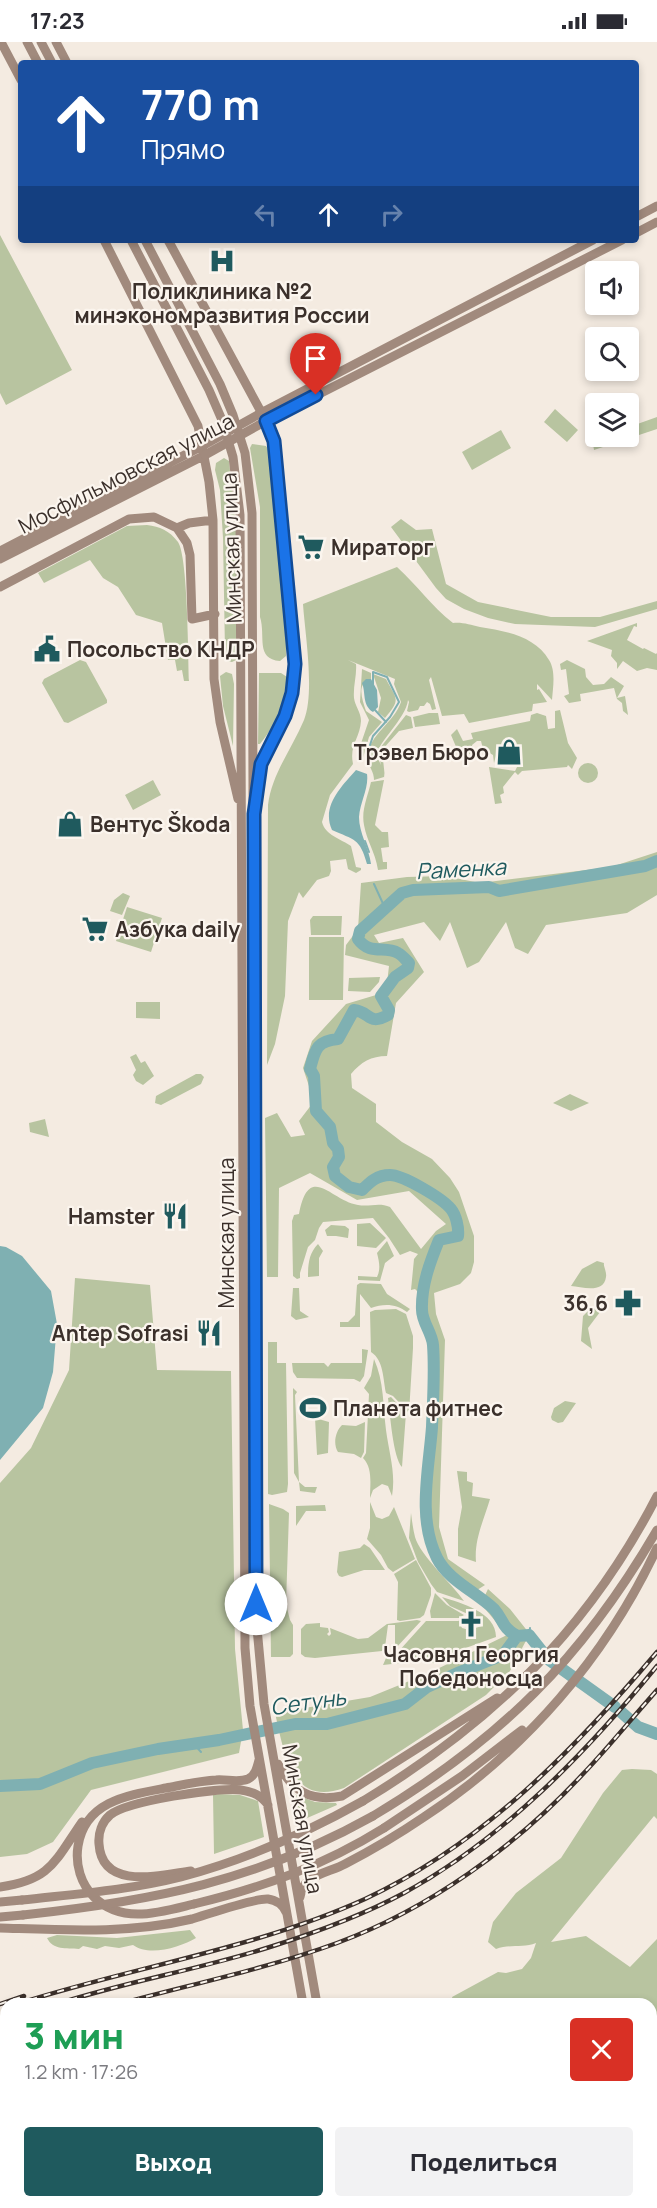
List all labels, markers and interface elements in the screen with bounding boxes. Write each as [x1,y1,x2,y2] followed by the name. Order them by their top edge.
[30,6,85,36] text: 17:23
[141,75,260,133] text: 770 m
[42,84,120,162] icon: ahead
[141,130,225,167] text: Прямо
[249,198,282,231] icon: left
[312,198,345,231] icon: ahead
[375,198,408,231] icon: right
[207,246,237,276] hospital icon: Поликлиника №2 минэкономразвития России
[585,261,639,447] map controls
[585,261,639,315] button: sound
[74,277,370,329] place label: Поликлиника №2 минэкономразвития России
[585,327,639,381] button: search
[290,333,341,395] pin
[299,342,332,375] icon: arrive
[585,393,639,447] button: layers
[13,406,239,540] street label: Мосфильмовская улица
[214,472,248,624] street label: Минская улица
[296,532,326,562] supermarket icon: Мираторг
[331,533,434,561] place label: Мираторг
[32,634,62,664] public building icon: Посольство КНДР
[67,635,255,663] place label: Посольство КНДР
[494,737,524,767] shop icon: Трэвел Бюро
[354,738,489,766] place label: Трэвел Бюро
[55,809,85,839] shop icon: Вентус Škoda
[90,810,230,838] place label: Вентус Škoda
[415,852,508,886] water label: Раменка
[80,914,110,944] supermarket icon: Азбука daily
[115,915,240,943] place label: Азбука daily
[212,1158,240,1308] street label: Минская улица
[160,1201,190,1231] restaurant icon: Hamster
[68,1202,155,1230] place label: Hamster
[613,1288,643,1318] pharmacy icon: 36,6
[563,1289,608,1317] place label: 36,6
[194,1318,224,1348] restaurant icon: Antep Sofrasi
[52,1319,189,1347] place label: Antep Sofrasi
[298,1393,328,1423] sports icon: Планета фитнес
[333,1394,503,1422] place label: Планета фитнес
[224,1572,288,1636] position arrow
[456,1609,486,1639] church icon: Часовня Георгия Победоносца
[383,1640,559,1692] place label: Часовня Георгия Победоносца
[268,1682,349,1722] water label: Сетунь
[276,1742,330,1896] street label: Минская улица
[24,2011,124,2060] text: 3 мин
[570,2018,633,2081] button: close
[24,2058,139,2085] text: 1.2 km · 17:26
[24,2127,323,2196] button: Выход
[335,2127,633,2196] button: Поделиться

